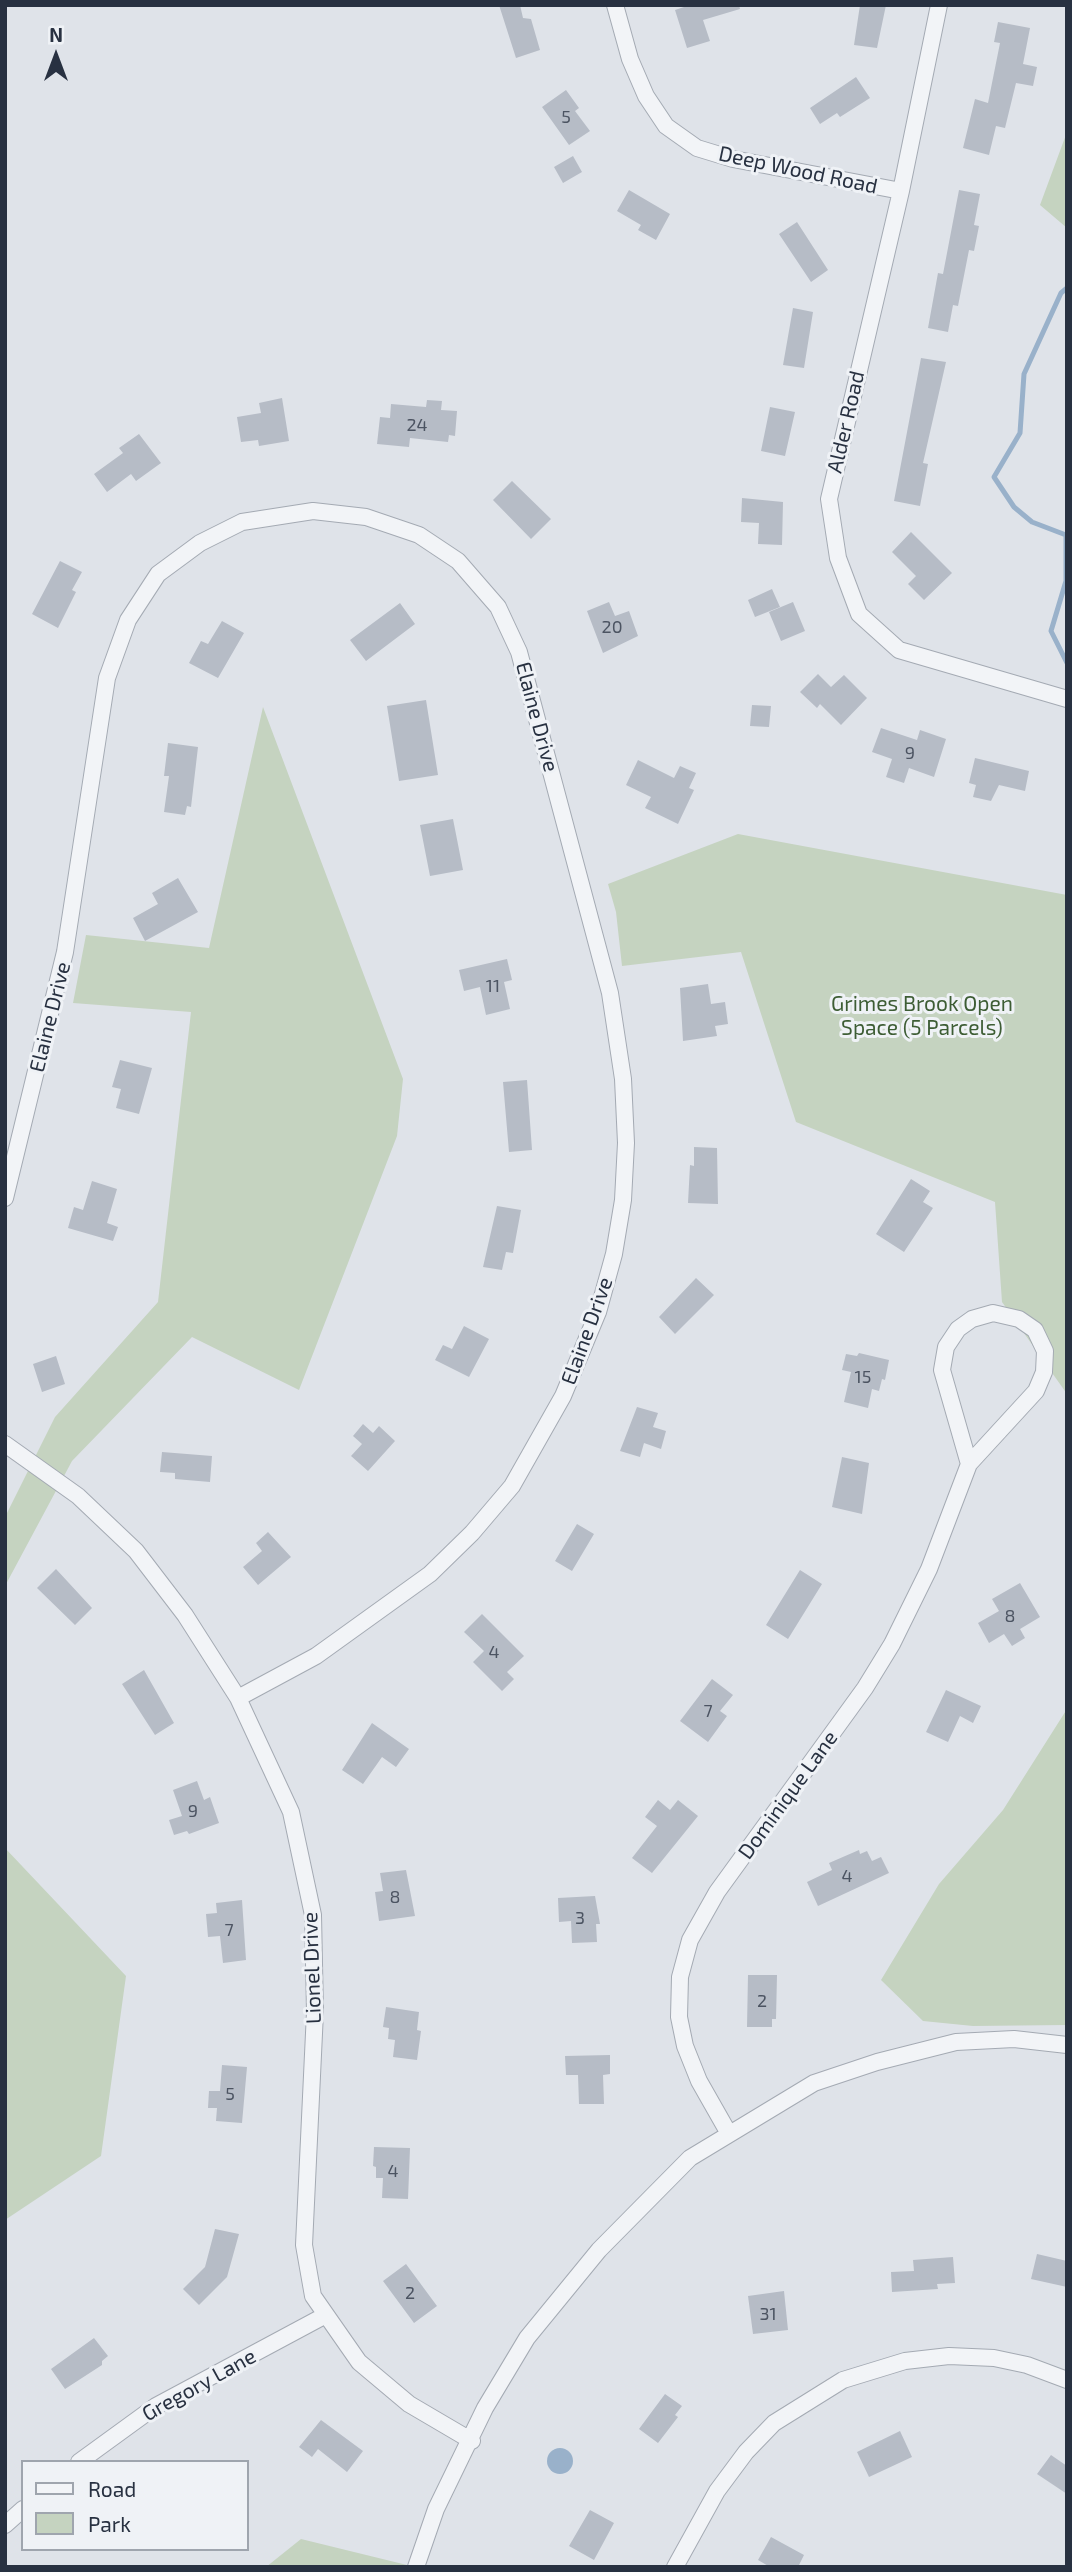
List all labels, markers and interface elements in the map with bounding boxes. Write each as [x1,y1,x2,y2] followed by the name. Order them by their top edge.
[21,21,91,91] north arrow
[49,23,63,46] text: N
[561,106,571,128] house number: 5
[716,141,880,199] street label: Deep Wood Road
[822,368,870,476] street label: Alder Road
[406,414,428,436] house number: 24
[602,616,622,638] house number: 20
[510,659,564,775] street label: Elaine Drive
[905,742,915,764] house number: 9
[24,959,76,1075] street label: Elaine Drive
[486,975,500,997] house number: 11
[831,991,1013,1041] park label: Grimes Brook Open Space (5 Parcels)
[556,1274,618,1388] street label: Elaine Drive
[855,1366,871,1388] house number: 15
[1005,1605,1015,1627] house number: 8
[488,1641,500,1663] house number: 4
[703,1700,713,1722] house number: 7
[733,1726,843,1864] street label: Dominique Lane
[188,1800,198,1822] house number: 9
[841,1865,853,1887] house number: 4
[390,1886,400,1908] house number: 8
[575,1907,585,1929] house number: 3
[297,1912,327,2024] street label: Lionel Drive
[224,1919,234,1941] house number: 7
[757,1990,767,2012] house number: 2
[225,2083,235,2105] house number: 5
[387,2160,399,2182] house number: 4
[405,2282,415,2304] house number: 2
[759,2303,777,2325] house number: 31
[138,2343,260,2427] street label: Gregory Lane
[21,2460,248,2551] legend
[88,2476,136,2501] text: Road
[88,2511,131,2536] text: Park

